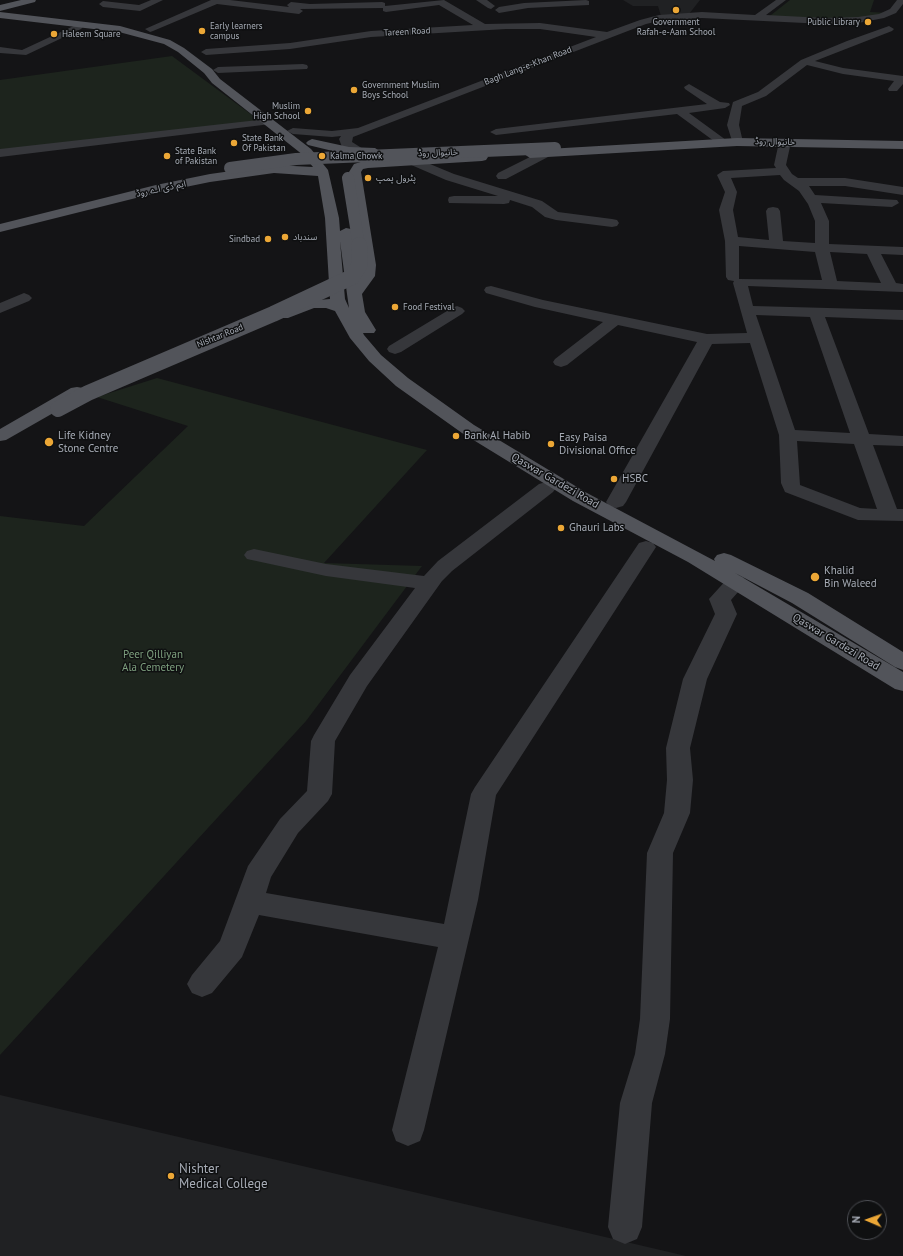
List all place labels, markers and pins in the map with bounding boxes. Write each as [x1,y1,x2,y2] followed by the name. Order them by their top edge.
[671,5,681,15] marker: Government Rafah-e-Aam School
[637,17,715,38] place label: Government Rafah-e-Aam School
[807,17,860,27] place label: Public Library
[863,17,873,27] marker: Public Library
[210,21,263,42] place label: Early learners campus
[197,26,207,36] marker: Early learners campus
[49,29,59,39] marker: Haleem Square
[62,29,120,39] place label: Haleem Square
[362,80,439,101] place label: Government Muslim Boys School
[349,85,359,95] marker: Government Muslim Boys School
[253,101,300,122] place label: Muslim High School
[303,106,313,116] marker: Muslim High School
[242,133,286,154] place label: State Bank Of Pakistan
[229,138,239,148] marker: State Bank Of Pakistan
[175,146,217,167] place label: State Bank of Pakistan
[162,151,172,161] marker: State Bank of Pakistan
[317,151,327,161] marker: Kalma Chowk
[330,151,382,161] place label: Kalma Chowk
[363,173,373,183] marker: پٹرول پمپ
[376,173,416,183] place label: پٹرول پمپ
[280,232,290,242] marker: سندباد
[293,232,317,242] place label: سندباد
[229,234,260,244] place label: Sindbad
[263,234,273,244] marker: Sindbad
[390,302,400,312] marker: Food Festival
[403,302,454,312] place label: Food Festival
[58,429,118,455] place label: Life Kidney Stone Centre
[464,429,530,443] place label: Bank Al Habib
[451,431,461,441] marker: Bank Al Habib
[559,431,636,457] place label: Easy Paisa Divisional Office
[43,436,55,448] marker: Life Kidney Stone Centre
[546,439,556,449] marker: Easy Paisa Divisional Office
[622,472,648,486] place label: HSBC
[609,474,619,484] marker: HSBC
[569,521,624,535] place label: Ghauri Labs
[556,523,566,533] marker: Ghauri Labs
[824,564,877,590] place label: Khalid Bin Waleed
[809,571,821,583] marker: Khalid Bin Waleed
[179,1161,268,1192] place label: Nishter Medical College
[166,1171,176,1181] marker: Nishter Medical College

